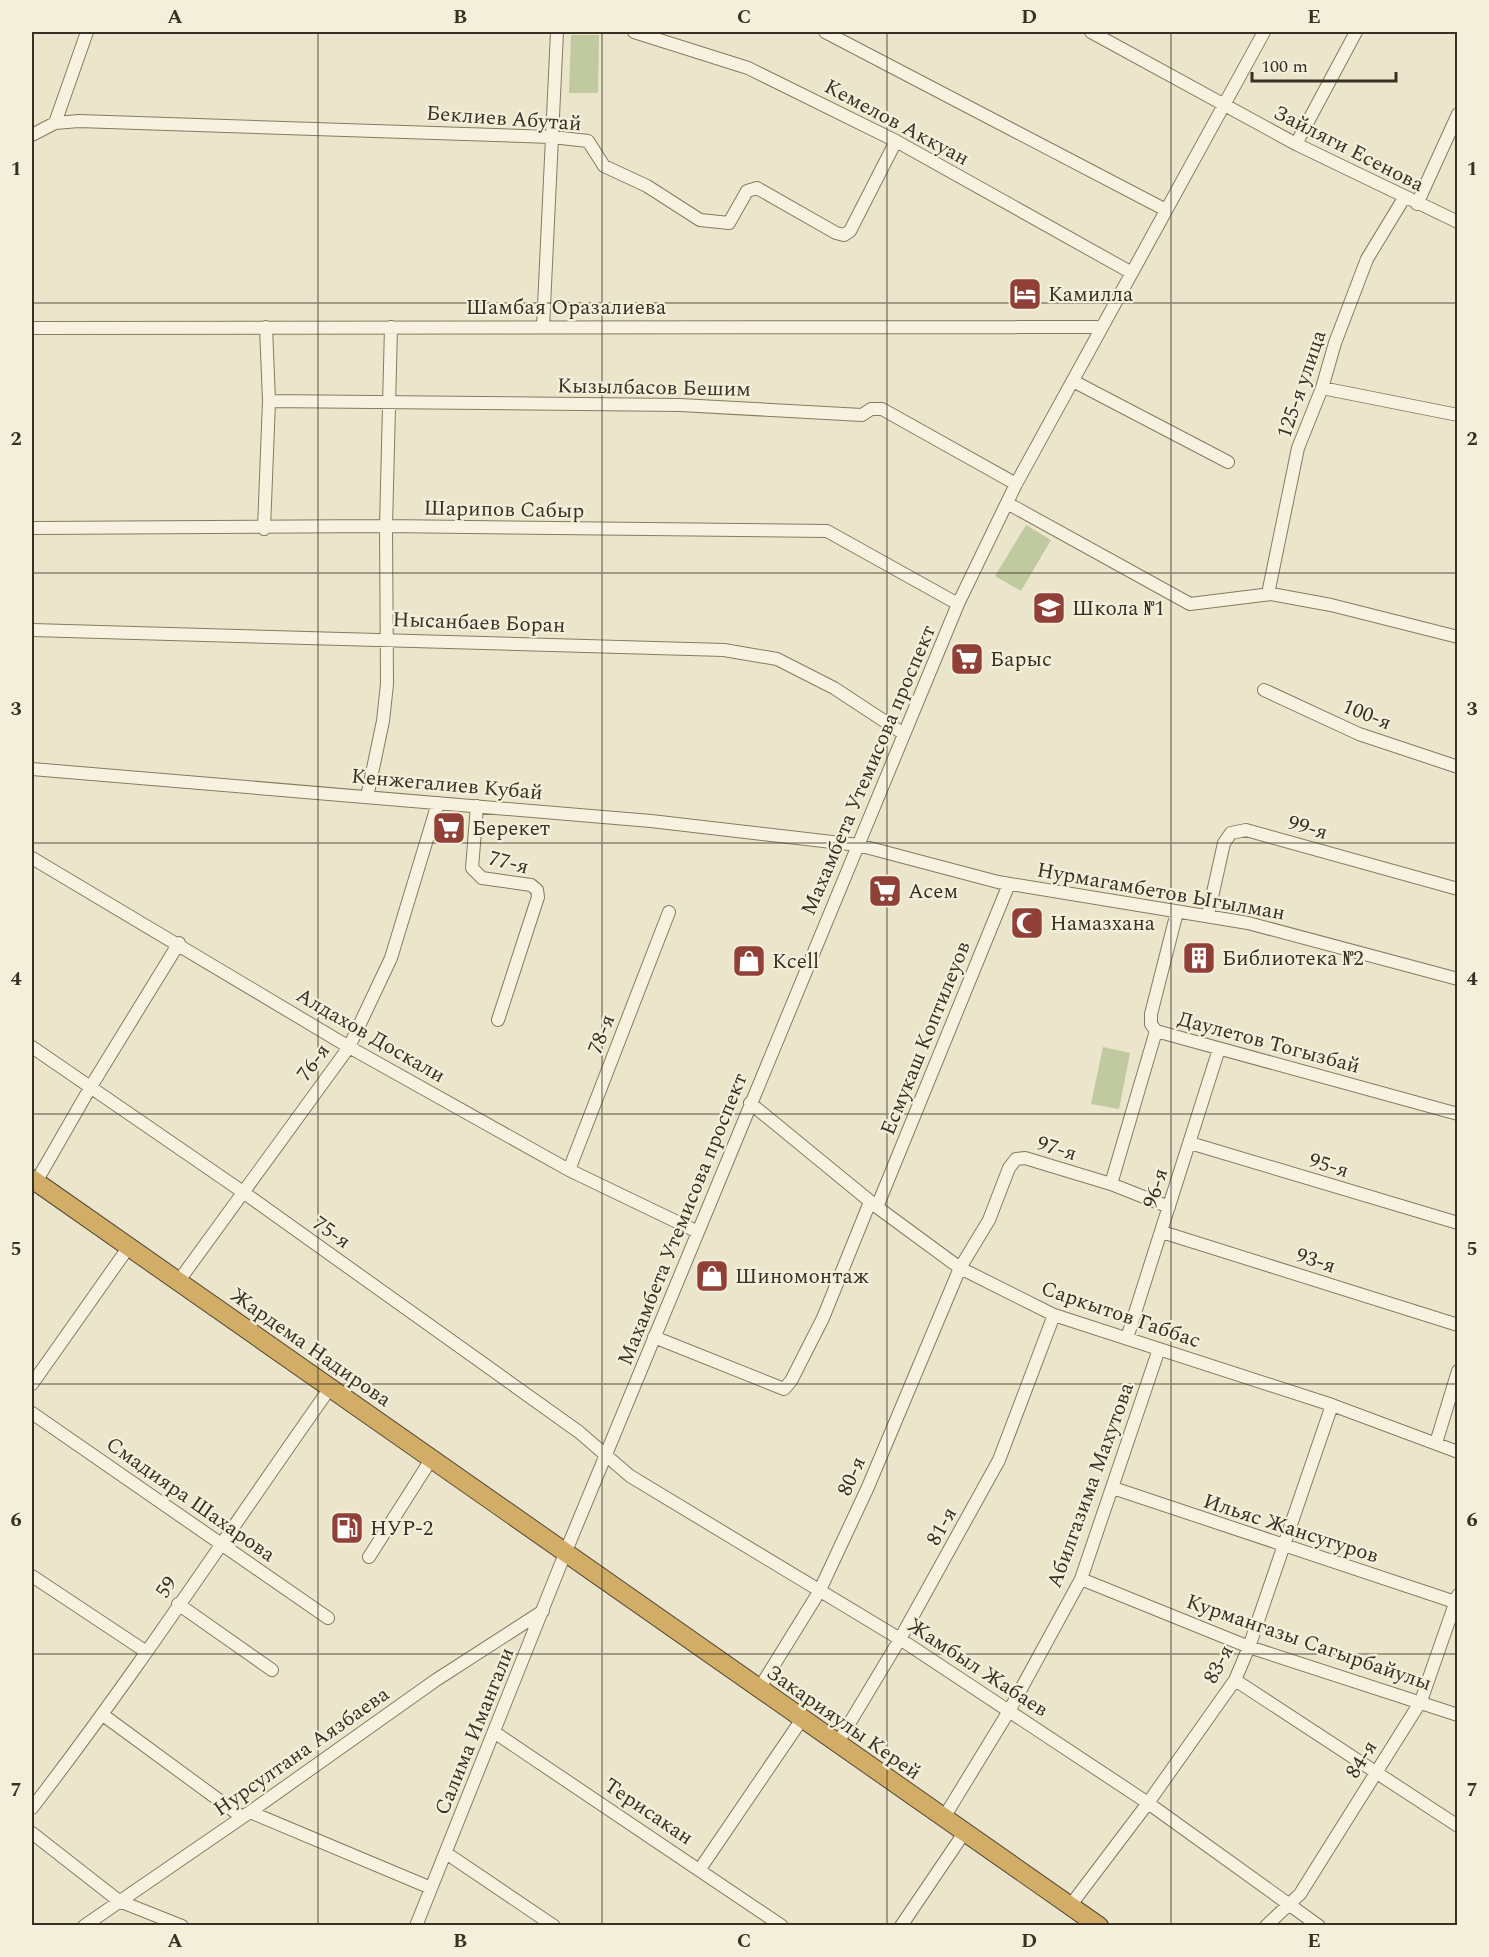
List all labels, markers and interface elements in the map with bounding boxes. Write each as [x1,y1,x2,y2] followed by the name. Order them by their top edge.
[167,2,183,32] text: A
[453,2,467,32] text: B
[737,2,751,32] text: C
[1021,2,1037,32] text: D
[1307,2,1321,32] text: E
[1252,45,1396,83] scale bar
[1261,53,1308,80] text: 100 m
[818,71,975,175] street label: Кемелов Аккуан
[1268,97,1430,201] street label: Зайляги Есенова
[425,98,583,140] street label: Беклиев Абутай
[10,154,22,184] text: 1
[1466,154,1478,184] text: 1
[1007,276,1043,312] hotel icon: Камилла
[1048,279,1134,311] place label: Камилла
[466,292,667,324] street label: Шамбая Оразалиева
[1269,325,1336,443] street label: 125-я улица
[557,370,751,406] street label: Кызылбасов Бешим
[10,424,22,454] text: 2
[1466,424,1478,454] text: 2
[423,493,585,527] street label: Шарипов Сабыр
[1031,590,1067,626] school or university icon: Школа №1
[1072,593,1165,625] place label: Школа №1
[392,604,566,642] street label: Нысанбаев Боран
[793,620,945,921] street label: Махамбета Утемисова проспект
[949,641,985,677] supermarket icon: Барыс
[990,644,1052,676] place label: Барыс
[1337,691,1396,739] street label: 100-я
[10,694,22,724] text: 3
[1466,694,1478,724] text: 3
[350,761,544,809] street label: Кенжегалиев Кубай
[1284,807,1331,849] street label: 99-я
[431,810,467,846] supermarket icon: Берекет
[472,813,550,845] place label: Берекет
[485,843,532,883] street label: 77-я
[1034,854,1287,930] street label: Нурмагамбетов Ыгылман
[867,873,903,909] supermarket icon: Асем
[908,876,958,908] place label: Асем
[1009,905,1045,941] mosque icon: Намазхана
[1050,908,1156,940] place label: Намазхана
[872,936,980,1140] street label: Есмукаш Коптилеуов
[1181,940,1217,976] building icon: Библиотека №2
[731,943,767,979] shop icon: Kcell
[1222,943,1364,975] place label: Библиотека №2
[772,946,819,978] place label: Kcell
[10,964,22,994] text: 4
[1466,964,1478,994] text: 4
[290,980,451,1092] street label: Алдахов Доскали
[1174,1003,1364,1083] street label: Даулетов Тогызбай
[580,1010,624,1059] street label: 78-я
[289,1037,339,1088] street label: 76-я
[609,1068,756,1370] street label: Махамбета Утемисова проспект
[1033,1128,1081,1170] street label: 97-я
[1305,1145,1353,1187] street label: 95-я
[1135,1164,1177,1212] street label: 96-я
[306,1208,357,1257] street label: 75-я
[10,1234,22,1264] text: 5
[1466,1234,1478,1264] text: 5
[1292,1240,1340,1282] street label: 93-я
[694,1258,730,1294] shop icon: Шиномонтаж
[735,1261,869,1293] place label: Шиномонтаж
[1037,1273,1205,1357] street label: Саркытов Габбас
[223,1280,398,1416] street label: Жардема Надирова
[1039,1377,1143,1593] street label: Абилгазима Махутова
[99,1429,282,1571] street label: Смадияра Шахарова
[829,1452,875,1501] street label: 80-я
[1199,1486,1382,1572] street label: Ильяс Жансугуров
[918,1501,966,1552] street label: 81-я
[10,1505,22,1535] text: 6
[1466,1505,1478,1535] text: 6
[329,1510,365,1546] fuel station icon: НУР-2
[370,1513,433,1545] place label: НУР-2
[148,1570,186,1605] street label: 59
[1182,1586,1436,1700] street label: Курмангазы Сагырбайулы
[901,1610,1054,1726] street label: Жамбыл Жабаев
[1195,1639,1242,1690] street label: 83-я
[427,1643,523,1820] street label: Салима Имангали
[759,1657,928,1788] street label: Закарияулы Керей
[207,1678,397,1825] street label: Нурсултана Аязбаева
[1338,1734,1386,1785] street label: 84-я
[597,1770,700,1854] street label: Терисакан
[10,1775,22,1805] text: 7
[1466,1775,1478,1805] text: 7
[167,1926,183,1956] text: A
[453,1926,467,1956] text: B
[737,1926,751,1956] text: C
[1021,1926,1037,1956] text: D
[1307,1926,1321,1956] text: E

